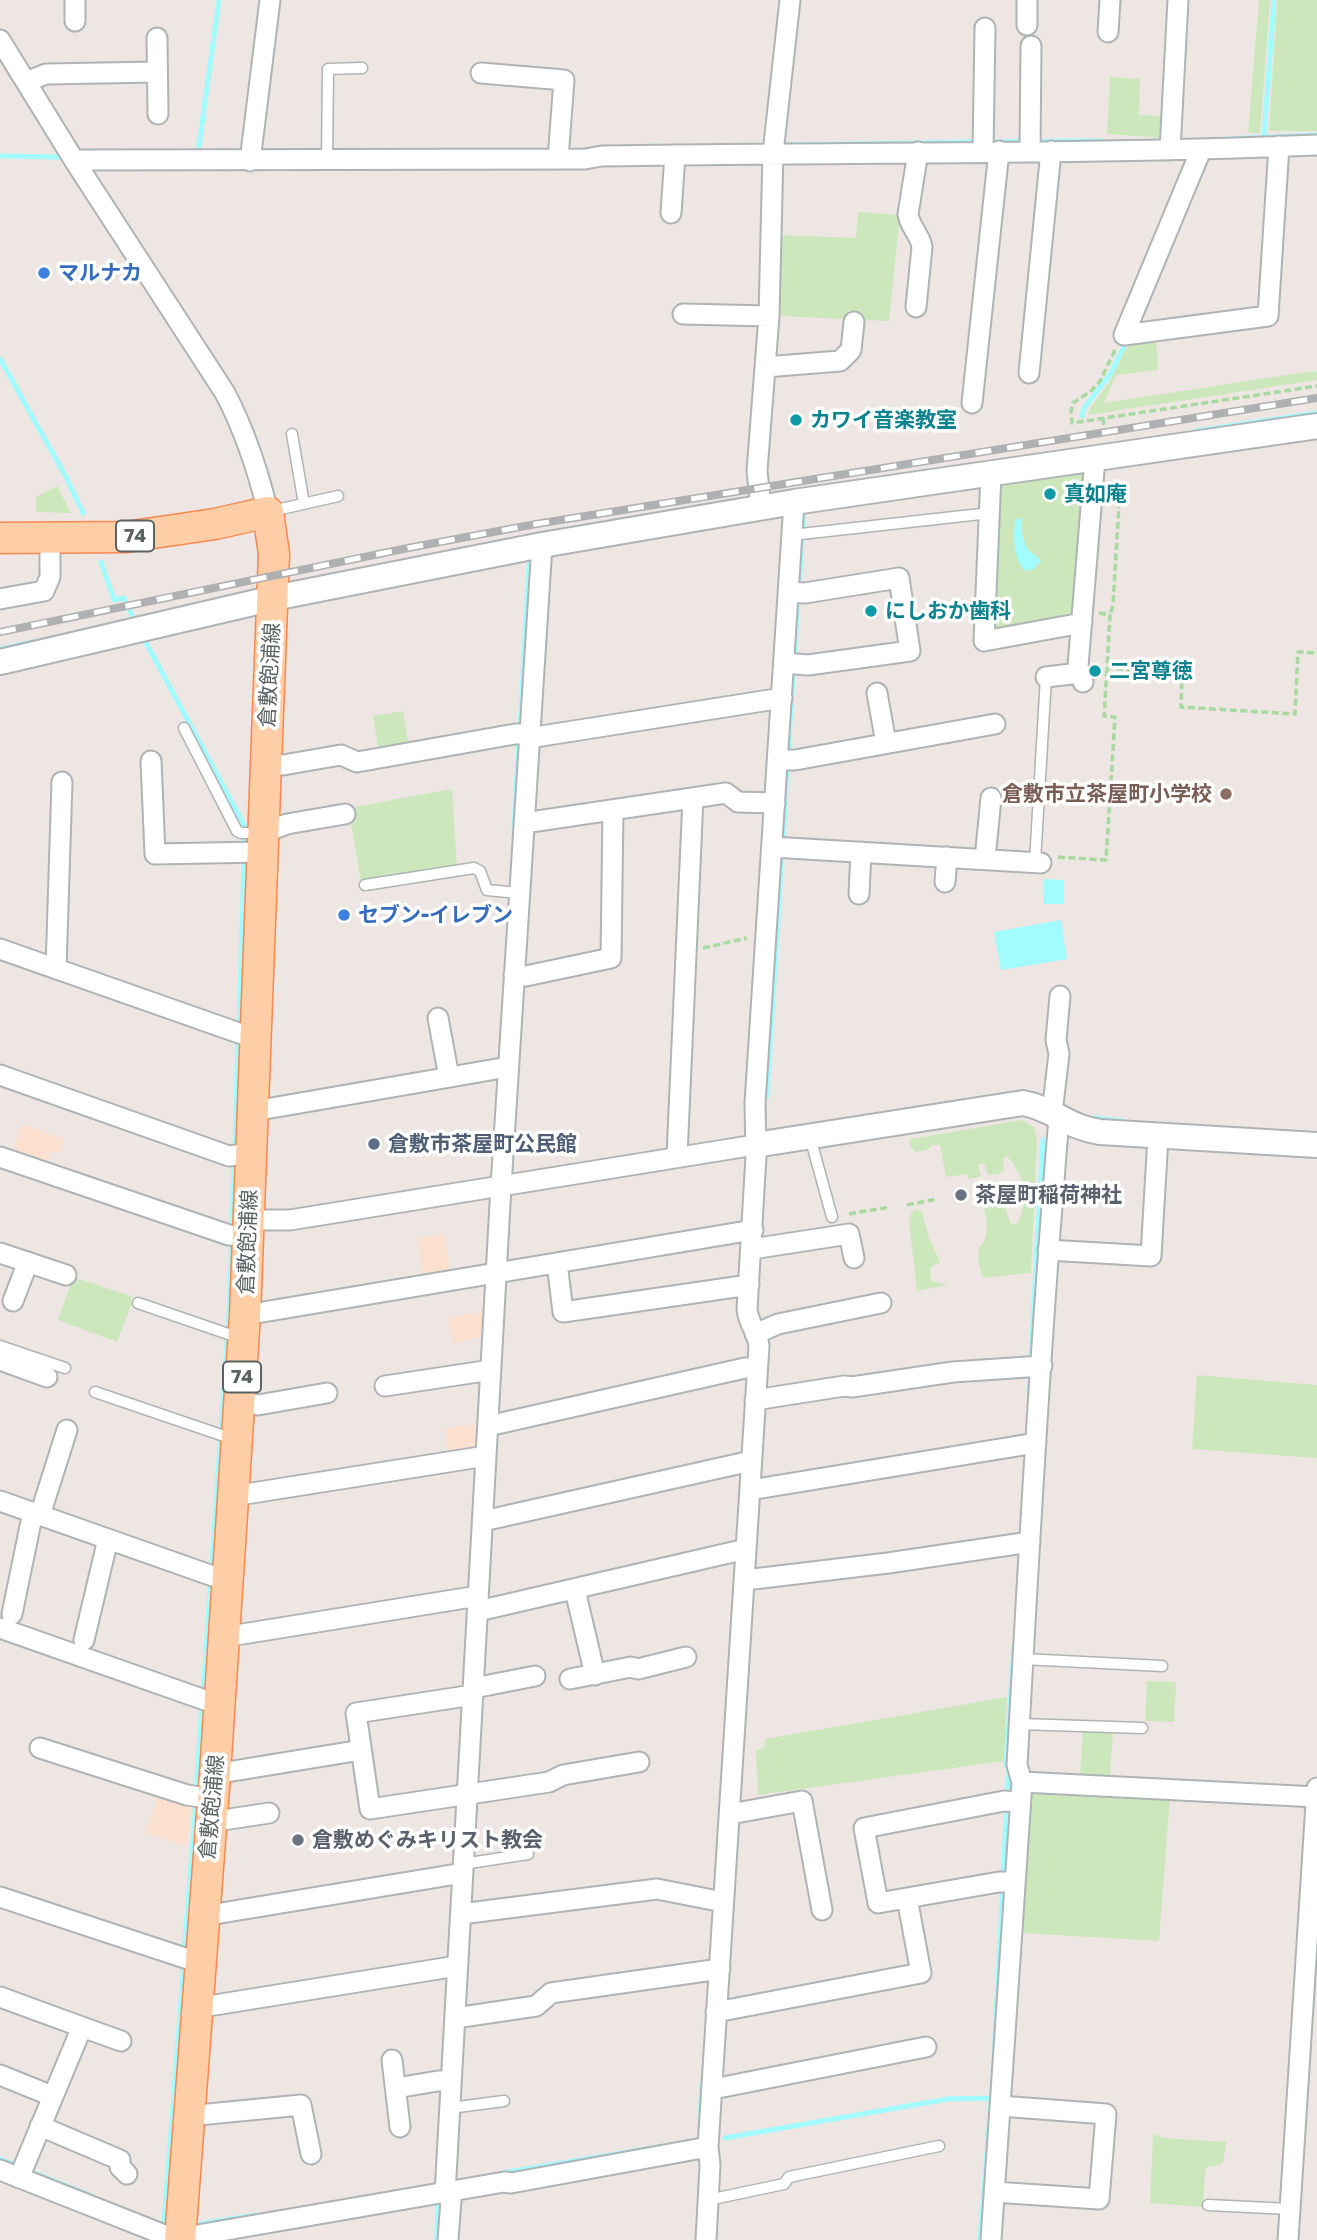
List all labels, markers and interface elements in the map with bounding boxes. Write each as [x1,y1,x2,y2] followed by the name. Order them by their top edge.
[58,260,142,286] place label: マルナカ
[36,265,52,281] marker: マルナカ
[810,407,957,433] place label: カワイ音楽教室
[788,412,804,428] marker: カワイ音楽教室
[1064,481,1127,507] place label: 真如庵
[1042,486,1058,502] marker: 真如庵
[116,520,154,552] road number: 74
[885,598,1011,624] place label: にしおか歯科
[863,603,879,619] marker: にしおか歯科
[255,622,285,728] street label: 倉敷飽浦線
[1109,658,1193,684] place label: 二宮尊徳
[1087,663,1103,679] marker: 二宮尊徳
[1002,781,1212,807] place label: 倉敷市立茶屋町小学校
[1218,786,1234,802] marker: 倉敷市立茶屋町小学校
[358,902,513,928] place label: セブン-イレブン
[336,907,352,923] marker: セブン-イレブン
[388,1131,577,1157] place label: 倉敷市茶屋町公民館
[366,1136,382,1152] marker: 倉敷市茶屋町公民館
[975,1182,1122,1208] place label: 茶屋町稲荷神社
[953,1187,969,1203] marker: 茶屋町稲荷神社
[234,1189,262,1295] street label: 倉敷飽浦線
[223,1362,261,1392] road number: 74
[195,1754,229,1860] street label: 倉敷飽浦線
[312,1827,543,1853] place label: 倉敷めぐみキリスト教会
[290,1832,306,1848] marker: 倉敷めぐみキリスト教会

